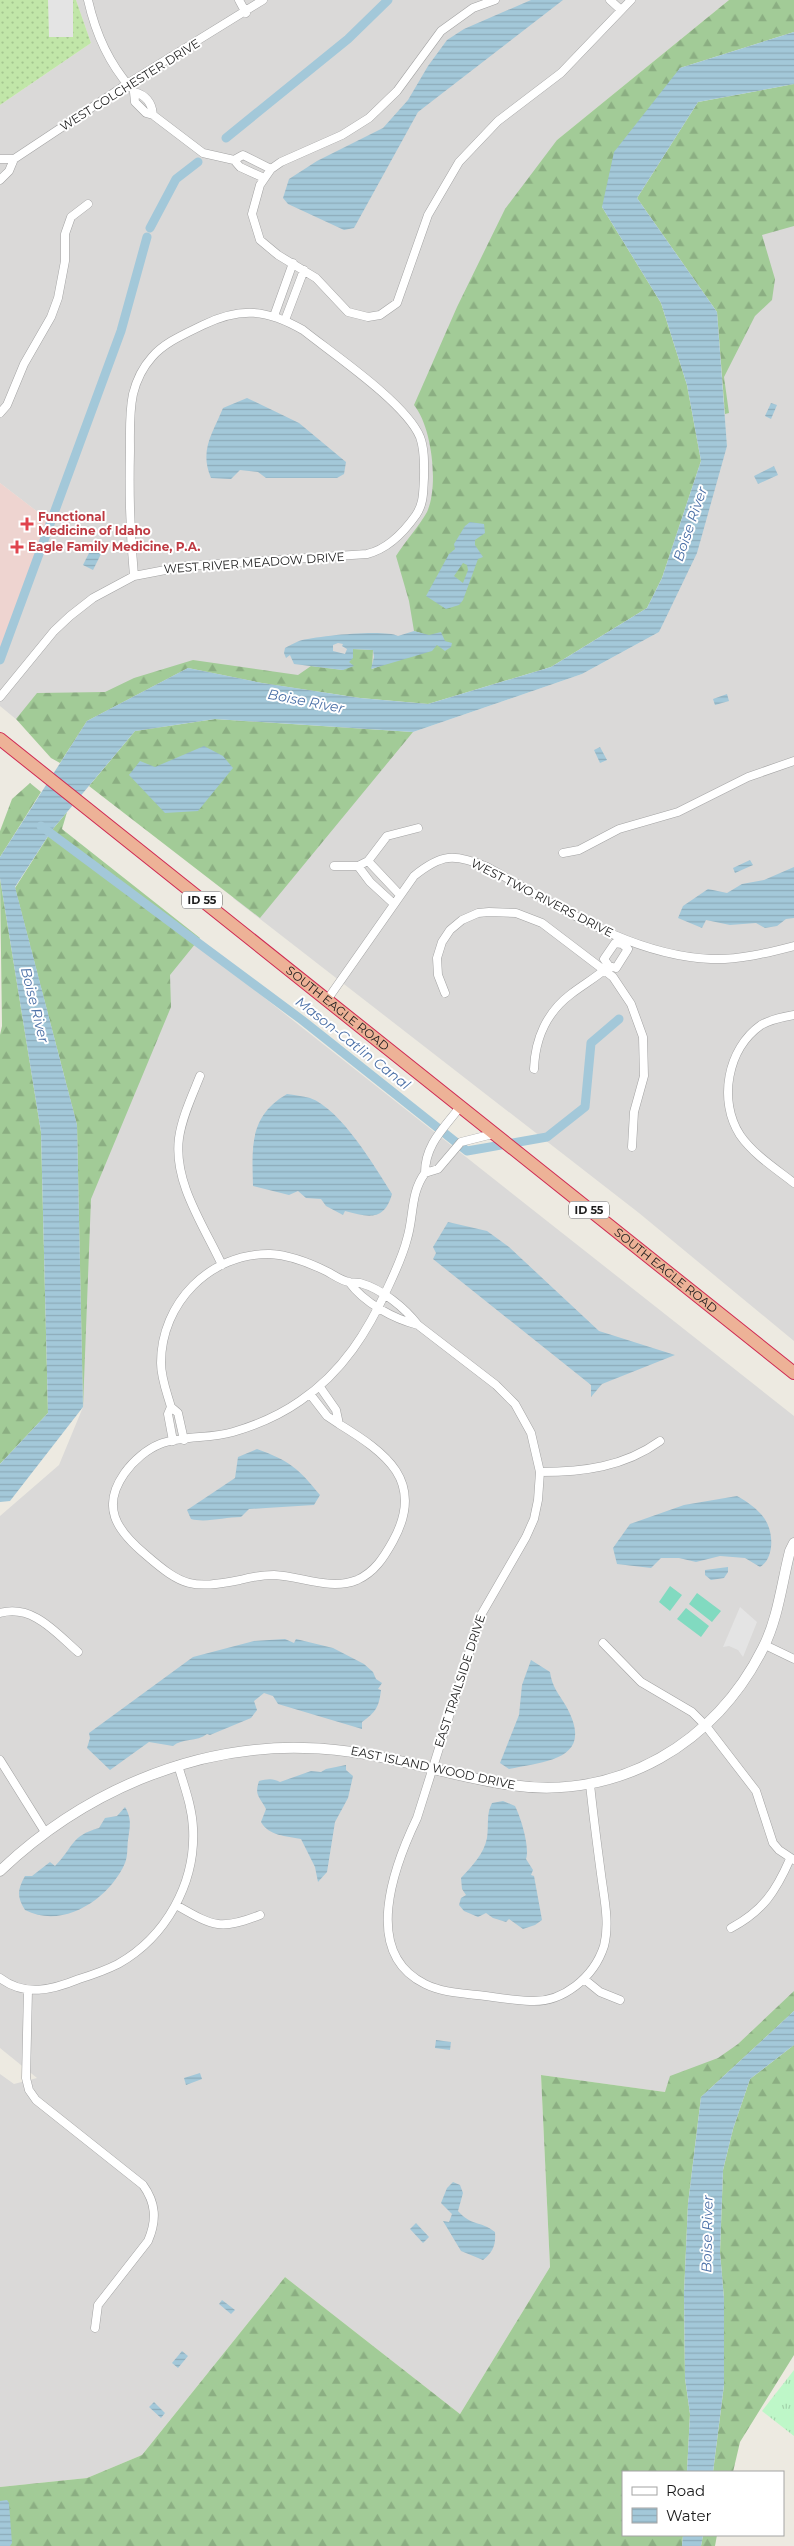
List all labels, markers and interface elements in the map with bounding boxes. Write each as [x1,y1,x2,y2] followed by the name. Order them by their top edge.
[57,35,202,134] street label: WEST COLCHESTER DRIVE
[669,484,711,564] water label: Boise River
[38,509,151,538] place label: Functional Medicine of Idaho
[20,517,34,531] marker: Functional Medicine of Idaho
[28,539,201,554] place label: Eagle Family Medicine, P.A.
[10,540,24,554] marker: Eagle Family Medicine, P.A.
[163,549,345,576] street label: WEST RIVER MEADOW DRIVE
[266,685,346,717] water label: Boise River
[469,855,616,940] street label: WEST TWO RIVERS DRIVE
[182,892,222,908] road number: ID 55
[283,962,393,1054] street label: SOUTH EAGLE ROAD
[17,965,53,1045] water label: Boise River
[292,993,414,1094] water label: Mason-Catlin Canal
[569,1202,609,1218] road number: ID 55
[611,1224,721,1316] street label: SOUTH EAGLE ROAD
[431,1612,488,1749] street label: EAST TRAILSIDE DRIVE
[349,1743,517,1792] street label: EAST ISLAND WOOD DRIVE
[697,2195,717,2273] water label: Boise River
[622,2471,784,2536] legend
[666,2481,705,2500] text: Road
[666,2506,712,2525] text: Water

